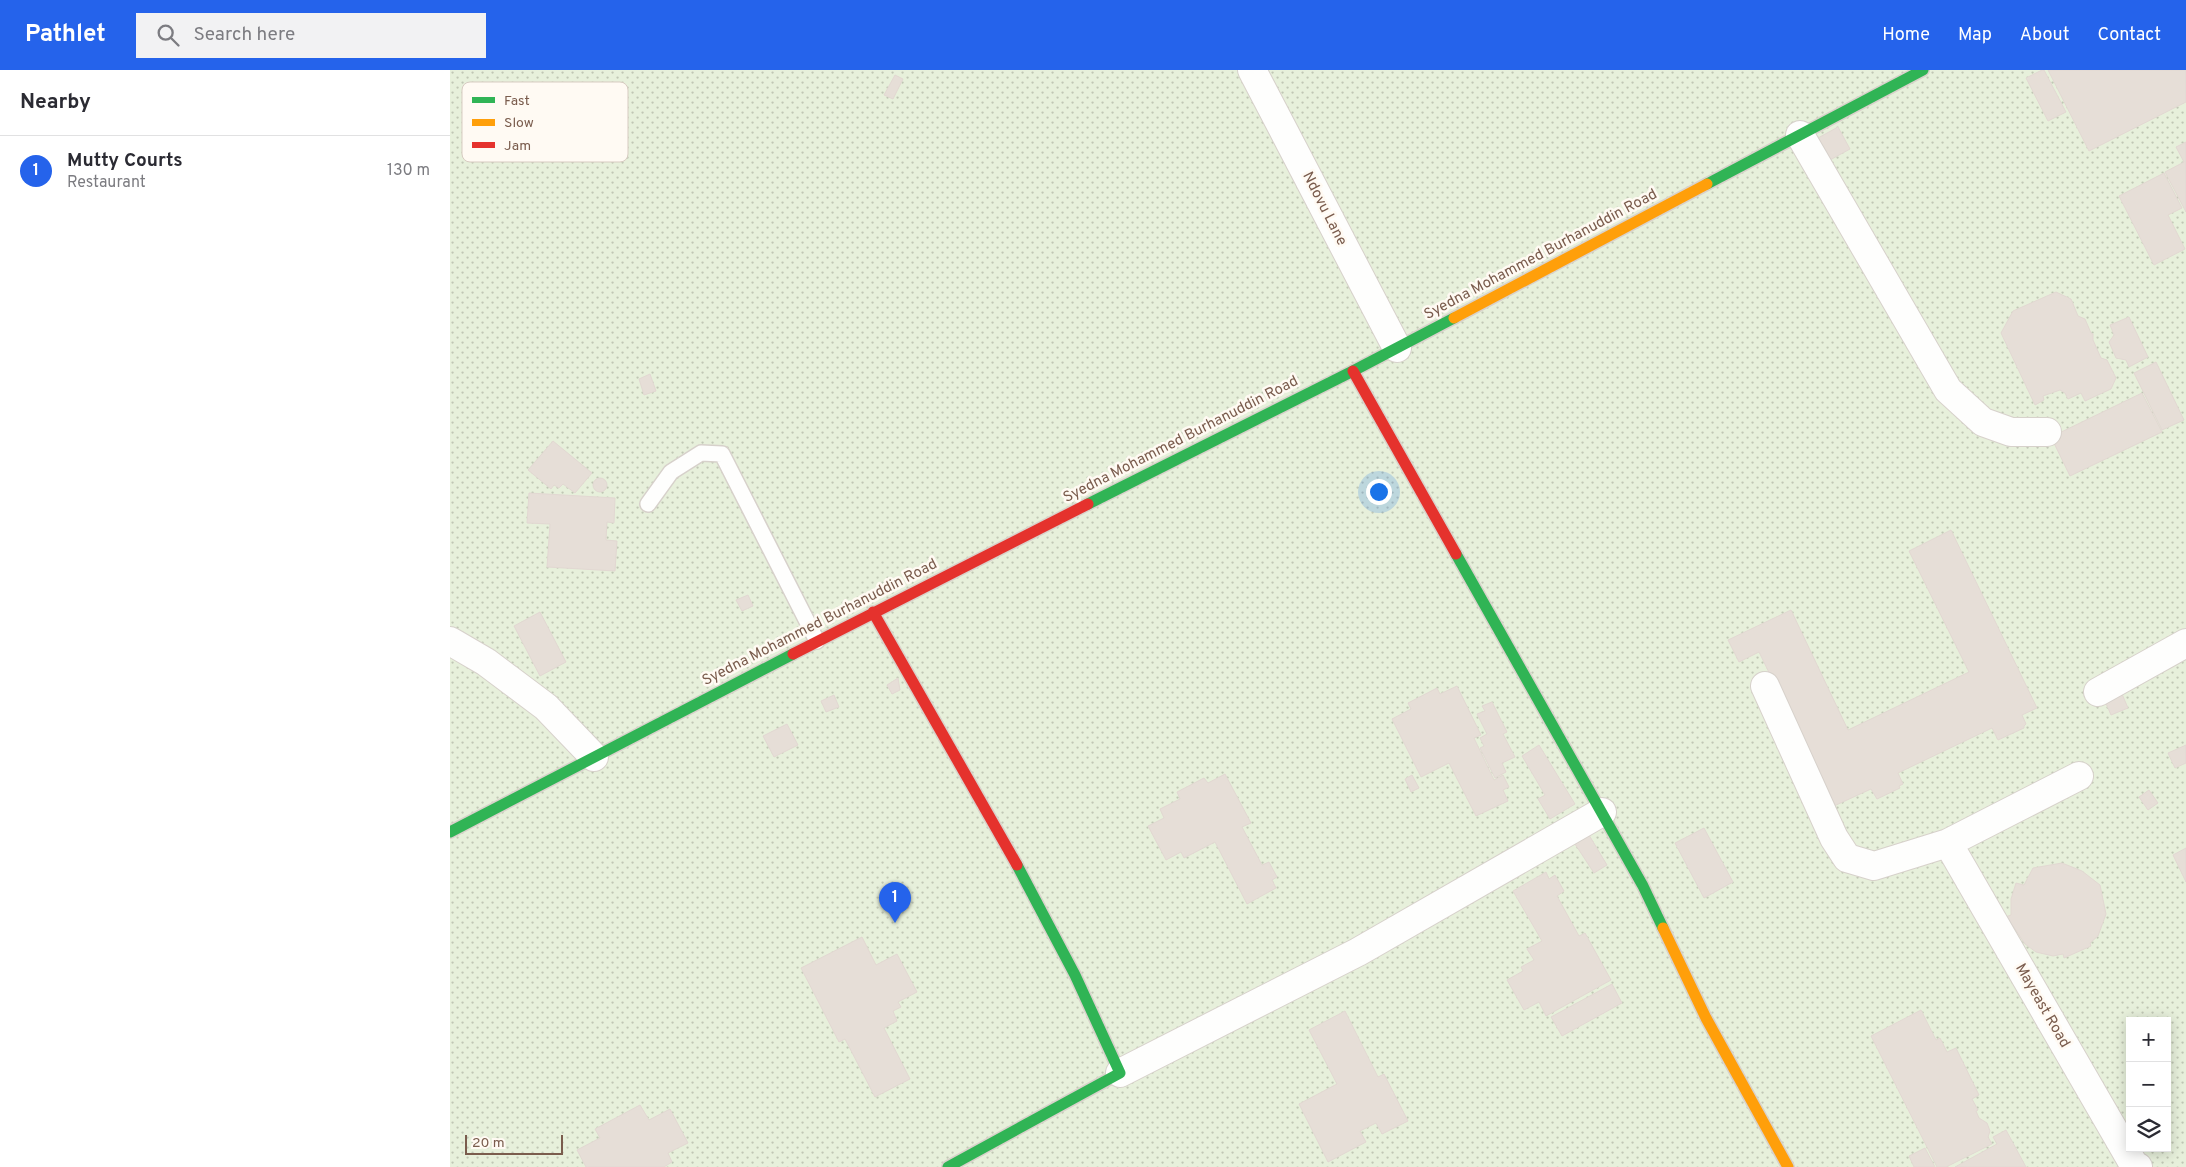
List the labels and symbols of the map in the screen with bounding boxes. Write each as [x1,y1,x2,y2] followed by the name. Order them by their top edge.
[462,82,628,162] legend
[504,93,530,110] text: Fast
[504,115,534,132] text: Slow
[504,138,531,155] text: Jam
[1297,169,1351,249] street label: Ndovu Lane
[1421,185,1661,325] street label: Syedna Mohammed Burhanuddin Road
[1060,372,1302,508] street label: Syedna Mohammed Burhanuddin Road
[1366,479,1392,505] your location
[699,555,941,691] street label: Syedna Mohammed Burhanuddin Road
[879,882,911,923] pin: 1
[2010,961,2074,1051] street label: Mayeast Road
[465,1132,562,1155] scale bar

